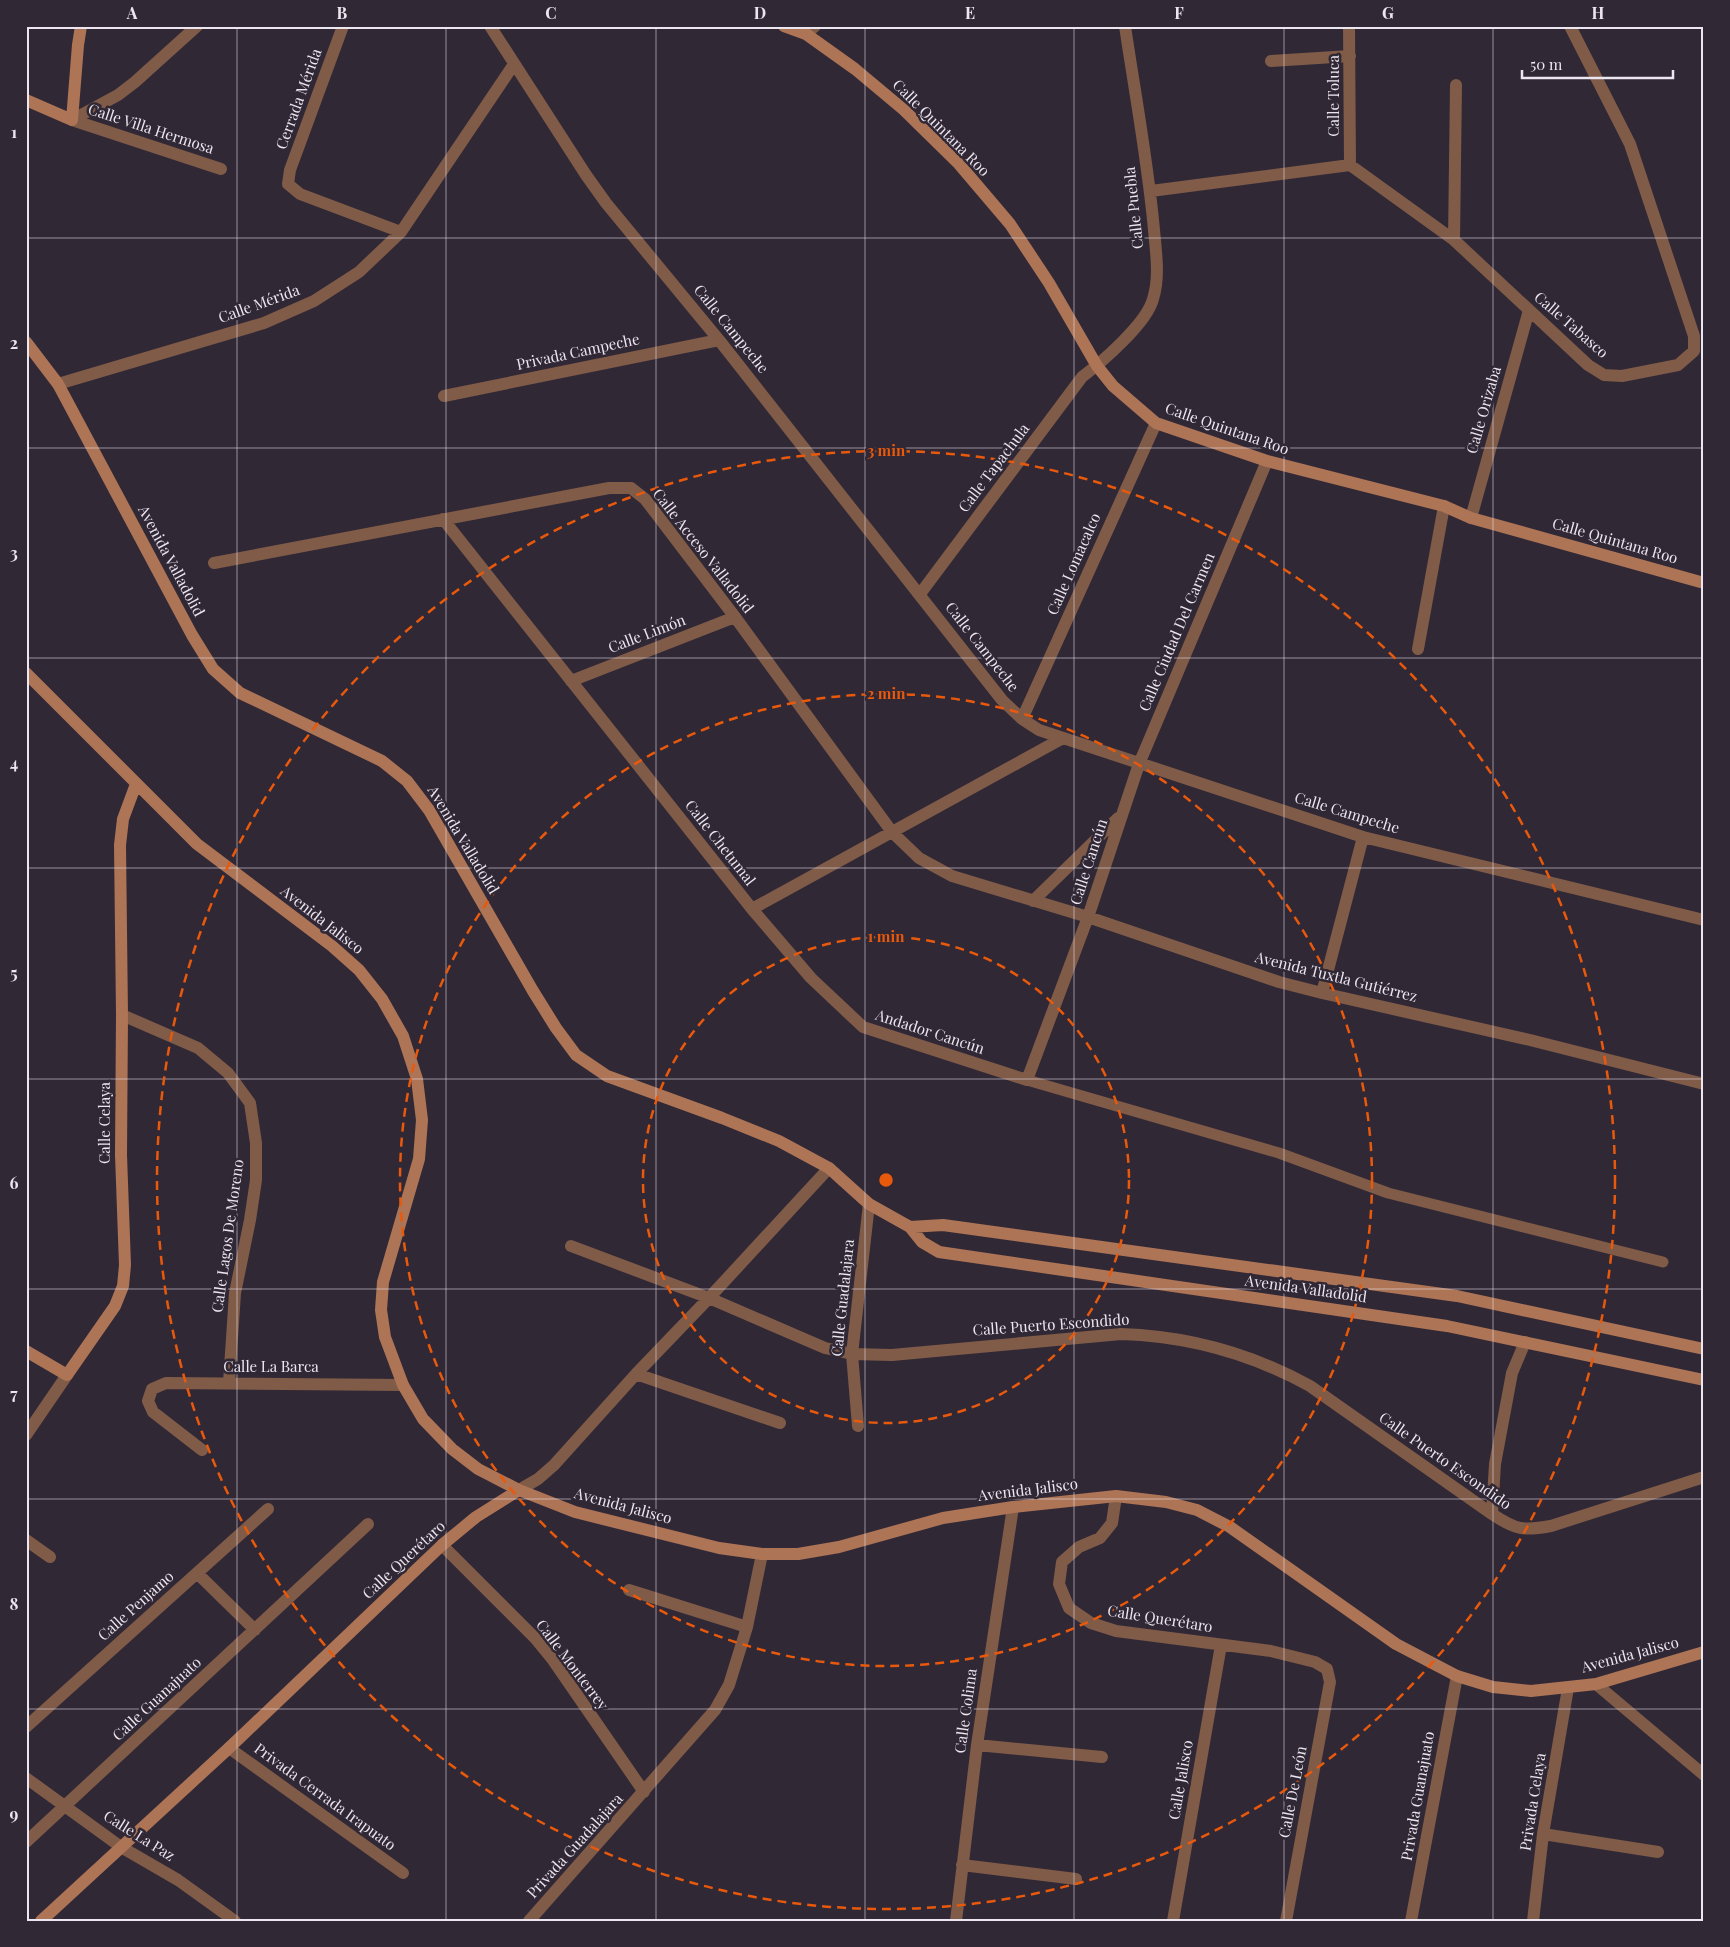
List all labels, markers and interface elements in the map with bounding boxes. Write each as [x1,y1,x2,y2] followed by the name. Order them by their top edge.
[126,2,138,23] text: A
[337,2,348,23] text: B
[545,2,557,23] text: C
[754,2,766,23] text: D
[965,2,975,23] text: E
[1174,2,1184,23] text: F
[1382,2,1394,23] text: G
[1592,2,1605,23] text: H
[271,45,326,152] street label: Cerrada Mérida
[1522,48,1674,80] scale bar
[1530,54,1563,74] text: 50 m
[1323,55,1343,137] street label: Calle Toluca
[889,74,995,180] street label: Calle Quintana Roo
[86,98,217,158] street label: Calle Villa Hermosa
[11,121,17,142] text: 1
[1119,165,1147,250] street label: Calle Puebla
[215,279,303,327] street label: Calle Mérida
[690,280,774,377] street label: Calle Campeche
[1530,287,1613,362] street label: Calle Tabasco
[514,328,641,374] street label: Privada Campeche
[10,332,18,353] text: 2
[1461,363,1505,456] street label: Calle Orizaba
[1163,397,1292,459] street label: Calle Quintana Roo
[953,418,1034,516] street label: Calle Tapachula
[867,440,906,460] text: 3 min
[649,484,759,617] street label: Calle Acceso Valladolid
[134,501,210,620] street label: Avenida Valladolid
[1042,509,1105,618] street label: Calle Lomacalco
[1550,513,1680,568] street label: Calle Quintana Roo
[10,542,18,563] text: 3
[1134,549,1219,714] street label: Calle Ciudad Del Carmen
[941,597,1024,695] street label: Calle Campeche
[605,609,688,657] street label: Calle Limón
[867,683,906,703] text: 2 min
[10,752,18,773] text: 4
[423,781,504,898] street label: Avenida Valladolid
[1292,787,1402,837] street label: Calle Campeche
[681,795,760,889] street label: Calle Chetumal
[1065,816,1111,907] street label: Calle Cancún
[276,880,368,958] street label: Avenida Jalisco
[868,926,905,946] text: 1 min
[1252,946,1420,1006] street label: Avenida Tuxtla Gutiérrez
[10,962,18,983] text: 5
[872,1004,987,1058] street label: Andador Cancún
[94,1081,114,1164] street label: Calle Celaya
[206,1158,248,1314] street label: Calle Lagos De Moreno
[877,1171,895,1189] centre of rings
[10,1172,19,1193] text: 6
[826,1238,858,1358] street label: Calle Guadalajara
[1243,1269,1369,1307] street label: Avenida Valladolid
[972,1309,1130,1339] street label: Calle Puerto Escondido
[223,1356,319,1376] street label: Calle La Barca
[10,1383,18,1404] text: 7
[1376,1407,1516,1513] street label: Calle Puerto Escondido
[976,1473,1079,1505] street label: Avenida Jalisco
[571,1482,674,1528] street label: Avenida Jalisco
[358,1516,449,1603] street label: Calle Querétaro
[93,1566,178,1645] street label: Calle Penjamo
[10,1593,19,1614] text: 8
[1106,1600,1214,1636] street label: Calle Querétaro
[532,1615,614,1714] street label: Calle Monterrey
[1578,1631,1681,1677] street label: Avenida Jalisco
[108,1652,205,1745] street label: Calle Guanajuato
[949,1667,981,1755] street label: Calle Colima
[1396,1729,1438,1862] street label: Privada Guanajuato
[251,1738,400,1854] street label: Privada Cerrada Irapuato
[1163,1738,1197,1821] street label: Calle Jalisco
[1273,1744,1311,1840] street label: Calle De León
[1514,1751,1550,1852] street label: Privada Celaya
[522,1788,627,1902] street label: Privada Guadalajara
[10,1803,19,1824] text: 9
[100,1805,179,1865] street label: Calle La Paz

